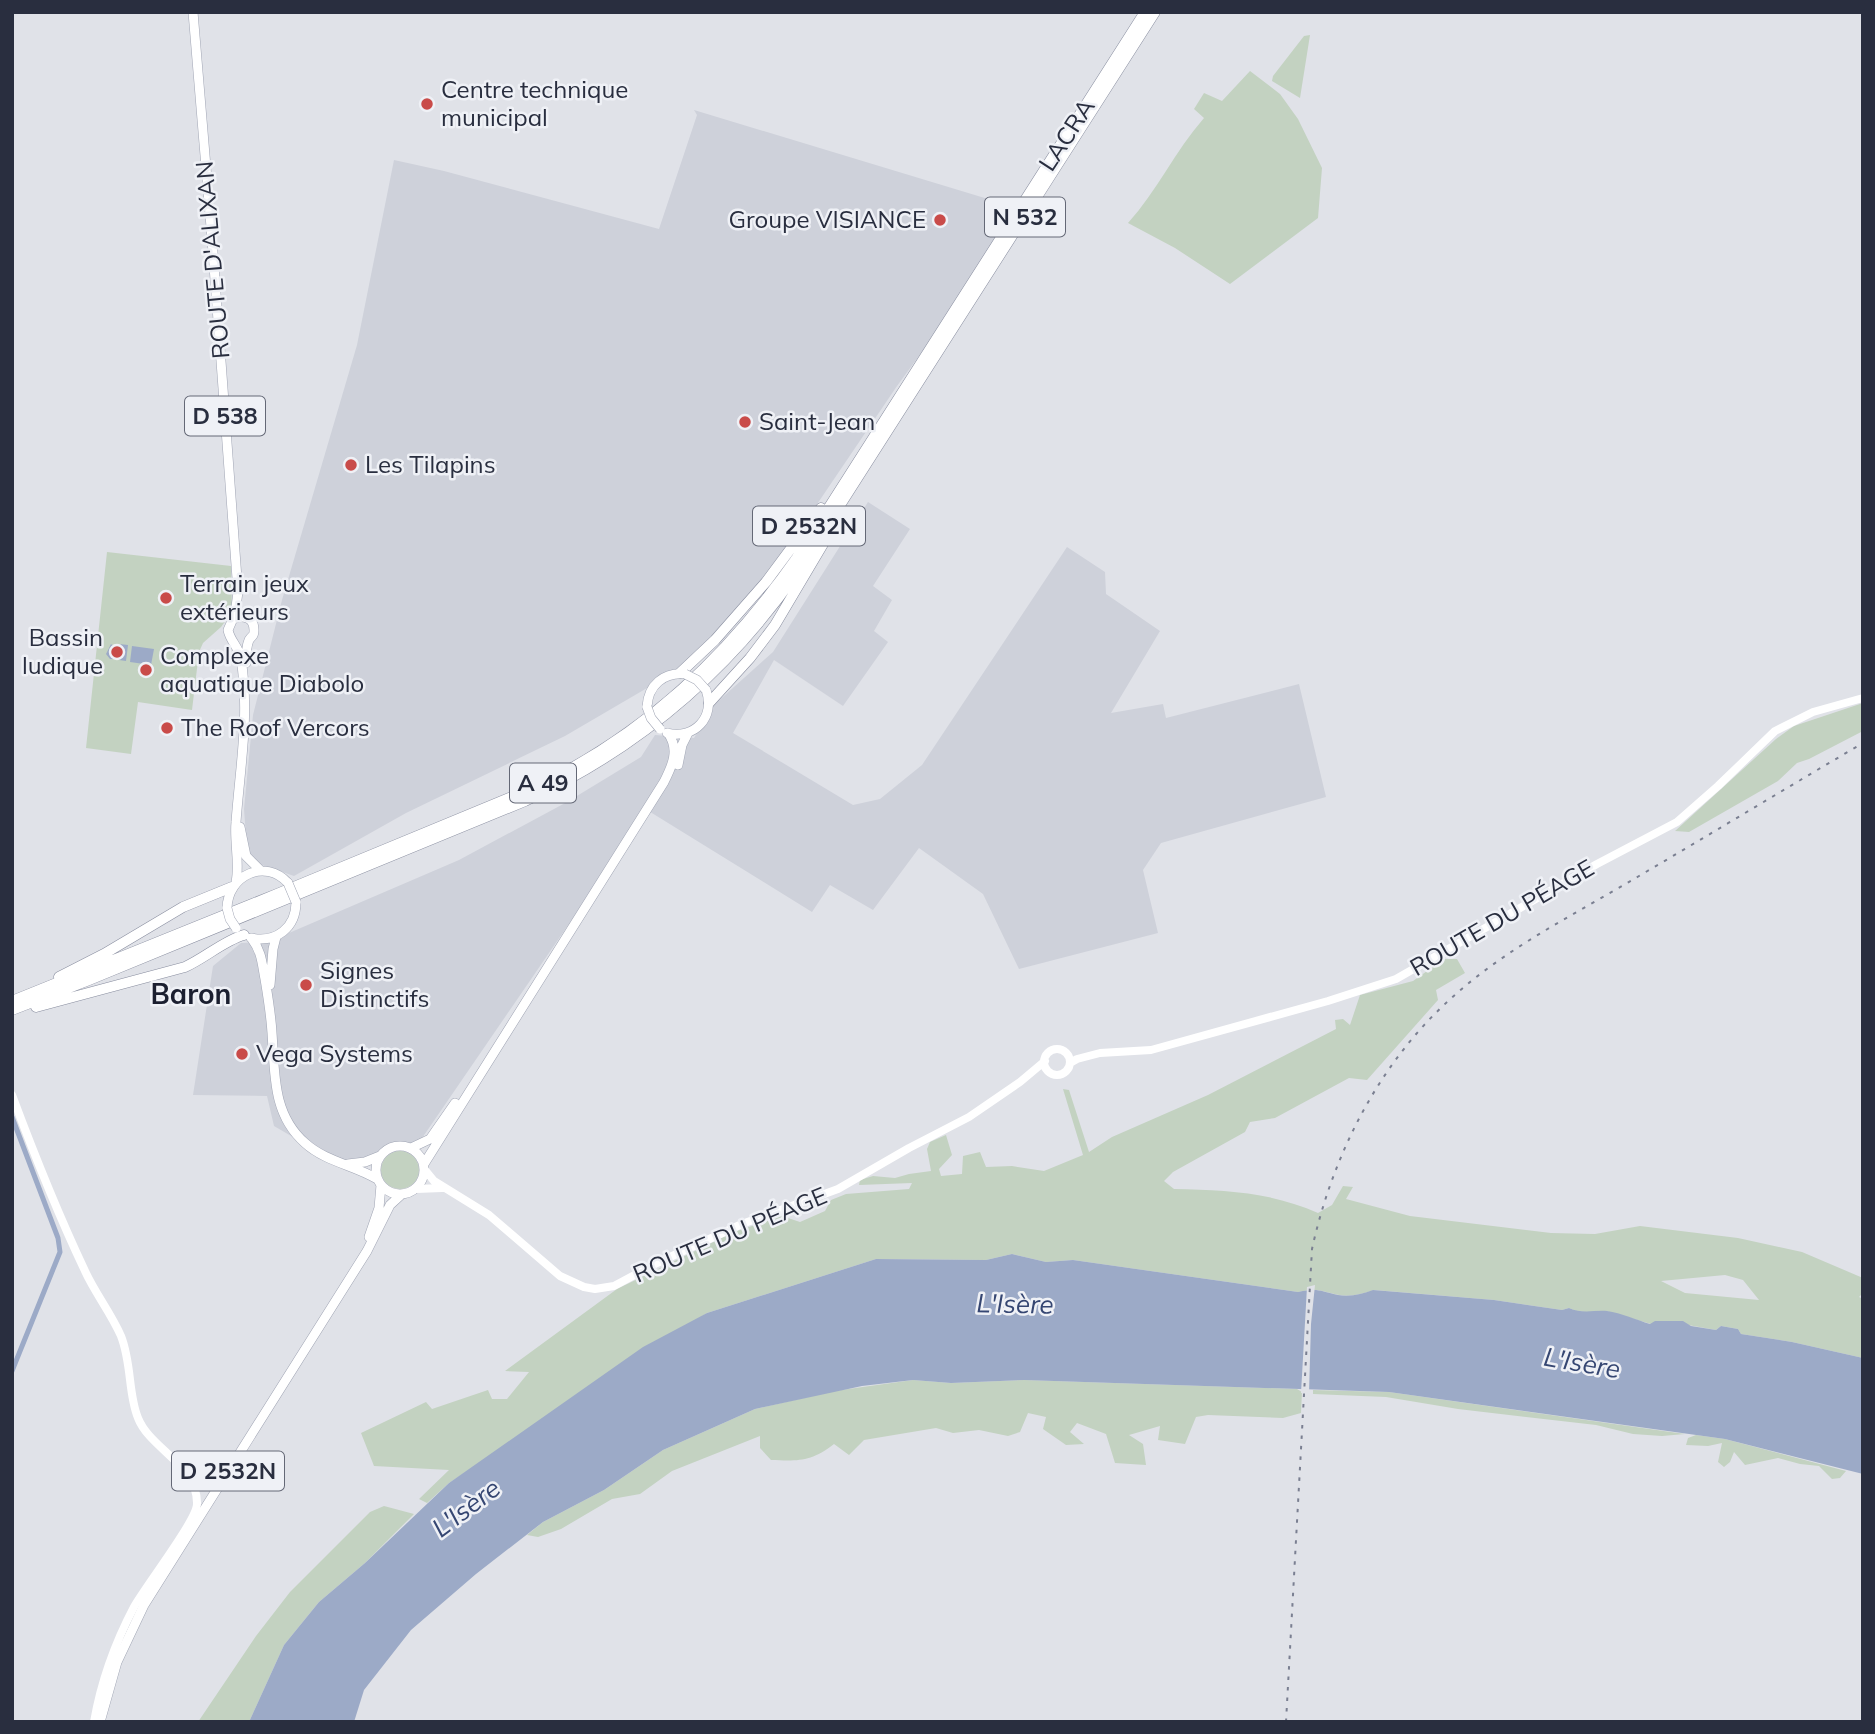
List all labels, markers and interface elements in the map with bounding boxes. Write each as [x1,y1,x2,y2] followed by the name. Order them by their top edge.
[441,74,628,132] place label: Centre technique municipal
[1032,92,1101,176] street label: LACRA
[419,96,435,112] marker: Centre technique municipal
[188,160,236,360] street label: ROUTE D'ALIXAN
[985,198,1065,236] road number: N 532
[728,204,926,234] place label: Groupe VISIANCE
[932,212,948,228] marker: Groupe VISIANCE
[185,396,265,436] road number: D 538
[759,406,875,436] place label: Saint-Jean
[737,414,753,430] marker: Saint-Jean
[365,449,496,479] place label: Les Tilapins
[343,457,359,473] marker: Les Tilapins
[753,506,865,546] road number: D 2532N
[180,568,309,626] place label: Terrain jeux extérieurs
[158,590,174,606] marker: Terrain jeux extérieurs
[22,622,103,680] place label: Bassin ludique
[160,640,364,698] place label: Complexe aquatique Diabolo
[109,644,125,660] marker: Bassin ludique
[138,662,154,678] marker: Complexe aquatique Diabolo
[181,712,370,742] place label: The Roof Vercors
[159,720,175,736] marker: The Roof Vercors
[510,764,576,803] road number: A 49
[1404,852,1599,982] street label: ROUTE DU PÉAGE
[320,955,430,1013] place label: Signes Distinctifs
[151,976,231,1011] district label: Baron
[298,977,314,993] marker: Signes Distinctifs
[256,1038,413,1068] place label: Vega Systems
[234,1046,250,1062] marker: Vega Systems
[628,1180,831,1288] street label: ROUTE DU PÉAGE
[976,1286,1054,1321] water label: L'Isère
[1541,1340,1623,1385] water label: L'Isère
[172,1452,284,1490] road number: D 2532N
[425,1471,506,1544] water label: L'Isère

